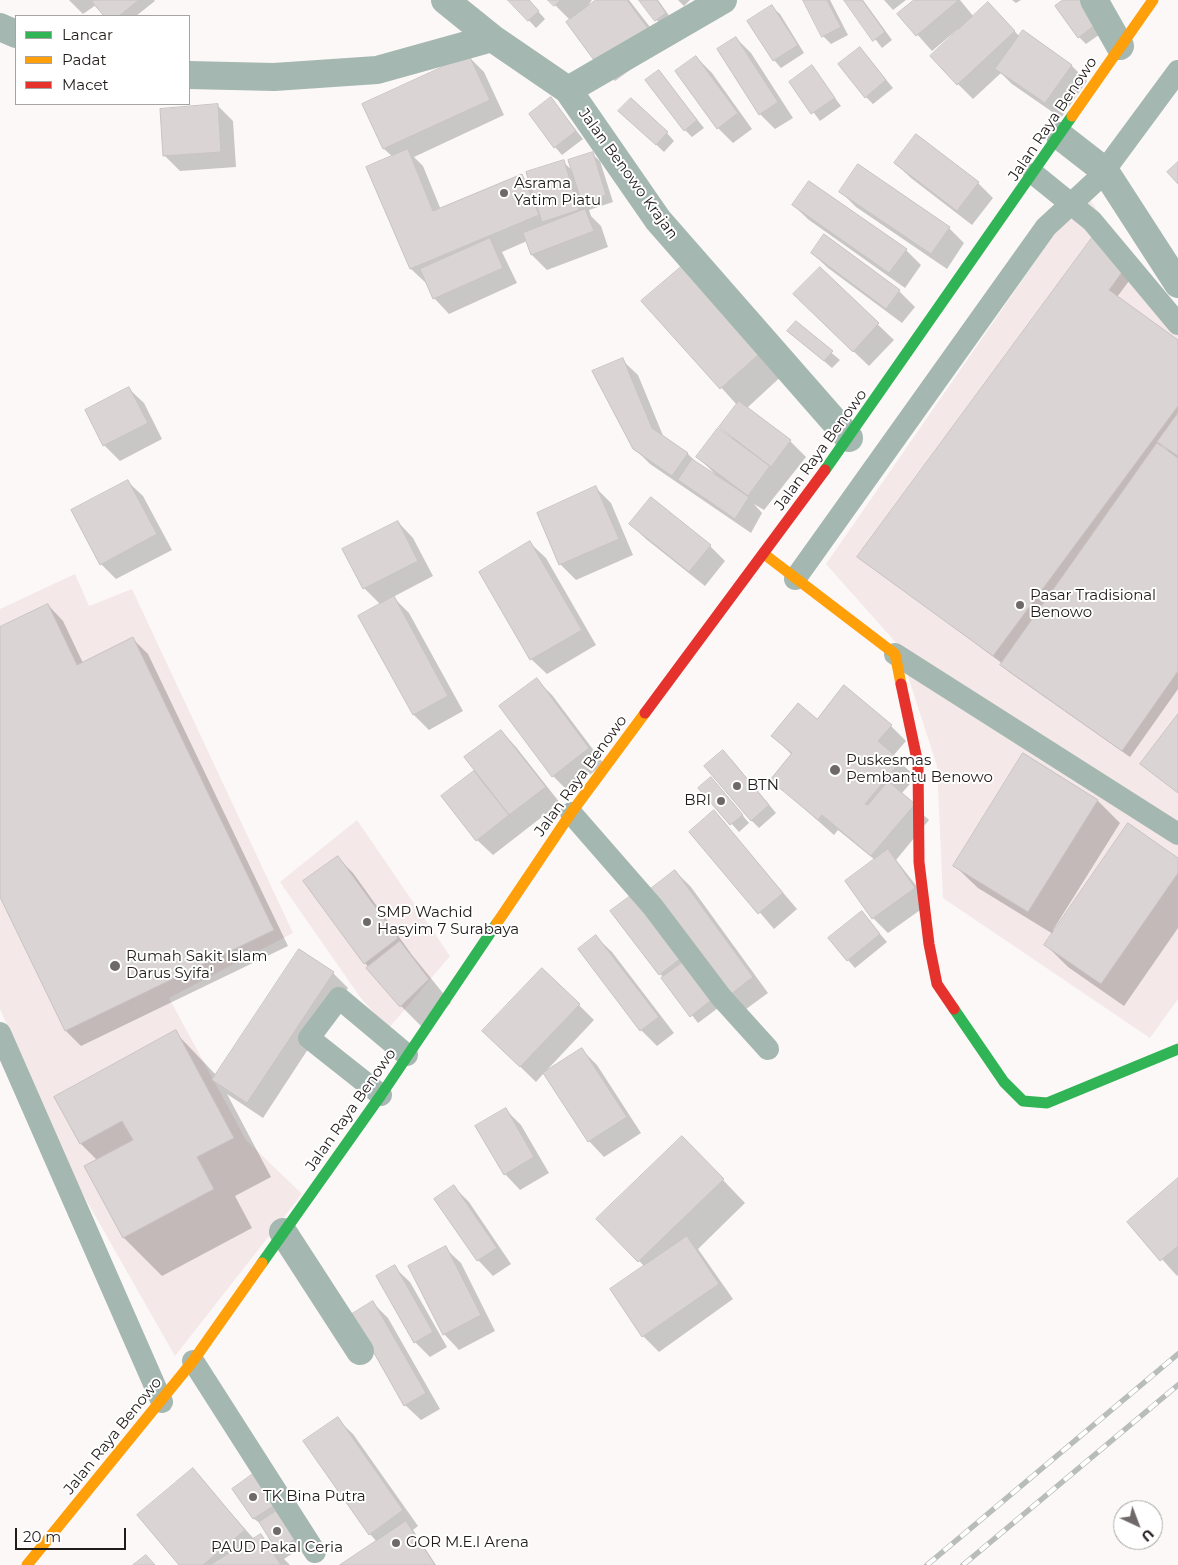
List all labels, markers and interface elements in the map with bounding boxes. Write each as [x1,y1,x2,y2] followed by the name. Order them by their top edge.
[15,15,190,105] legend
[62,25,113,44] text: Lancar
[62,50,107,69] text: Padat
[1005,54,1101,184] street label: Jalan Raya Benowo
[62,75,109,94] text: Macet
[575,105,681,243] street label: Jalan Benowo Krajan
[514,175,601,210] place label: Asrama Yatim Piatu
[498,187,510,199] marker: Asrama Yatim Piatu
[771,386,871,514] street label: Jalan Raya Benowo
[1030,587,1156,622] place label: Pasar Tradisional Benowo
[1014,599,1026,611] marker: Pasar Tradisional Benowo
[531,712,631,840] street label: Jalan Raya Benowo
[846,752,993,787] place label: Puskesmas Pembantu Benowo
[828,763,842,777] marker: Puskesmas Pembantu Benowo
[747,777,779,795] place label: BTN
[731,780,743,792] marker: BTN
[684,792,711,810] place label: BRI
[715,795,727,807] marker: BRI
[377,904,519,939] place label: SMP Wachid Hasyim 7 Surabaya
[361,916,373,928] marker: SMP Wachid Hasyim 7 Surabaya
[126,948,267,983] place label: Rumah Sakit Islam Darus Syifa'
[108,959,122,973] marker: Rumah Sakit Islam Darus Syifa'
[302,1045,400,1175] street label: Jalan Raya Benowo
[60,1374,166,1498] street label: Jalan Raya Benowo
[263,1488,366,1506] place label: TK Bina Putra
[247,1491,259,1503] marker: TK Bina Putra
[1113,1500,1163,1550] north arrow
[18,1518,129,1550] scale bar
[271,1525,283,1537] marker: PAUD Pakal Ceria
[1137,1525,1158,1546] text: U
[23,1527,61,1546] text: 20 m
[406,1534,529,1552] place label: GOR M.E.I Arena
[390,1537,402,1549] marker: GOR M.E.I Arena
[211,1539,343,1557] place label: PAUD Pakal Ceria

